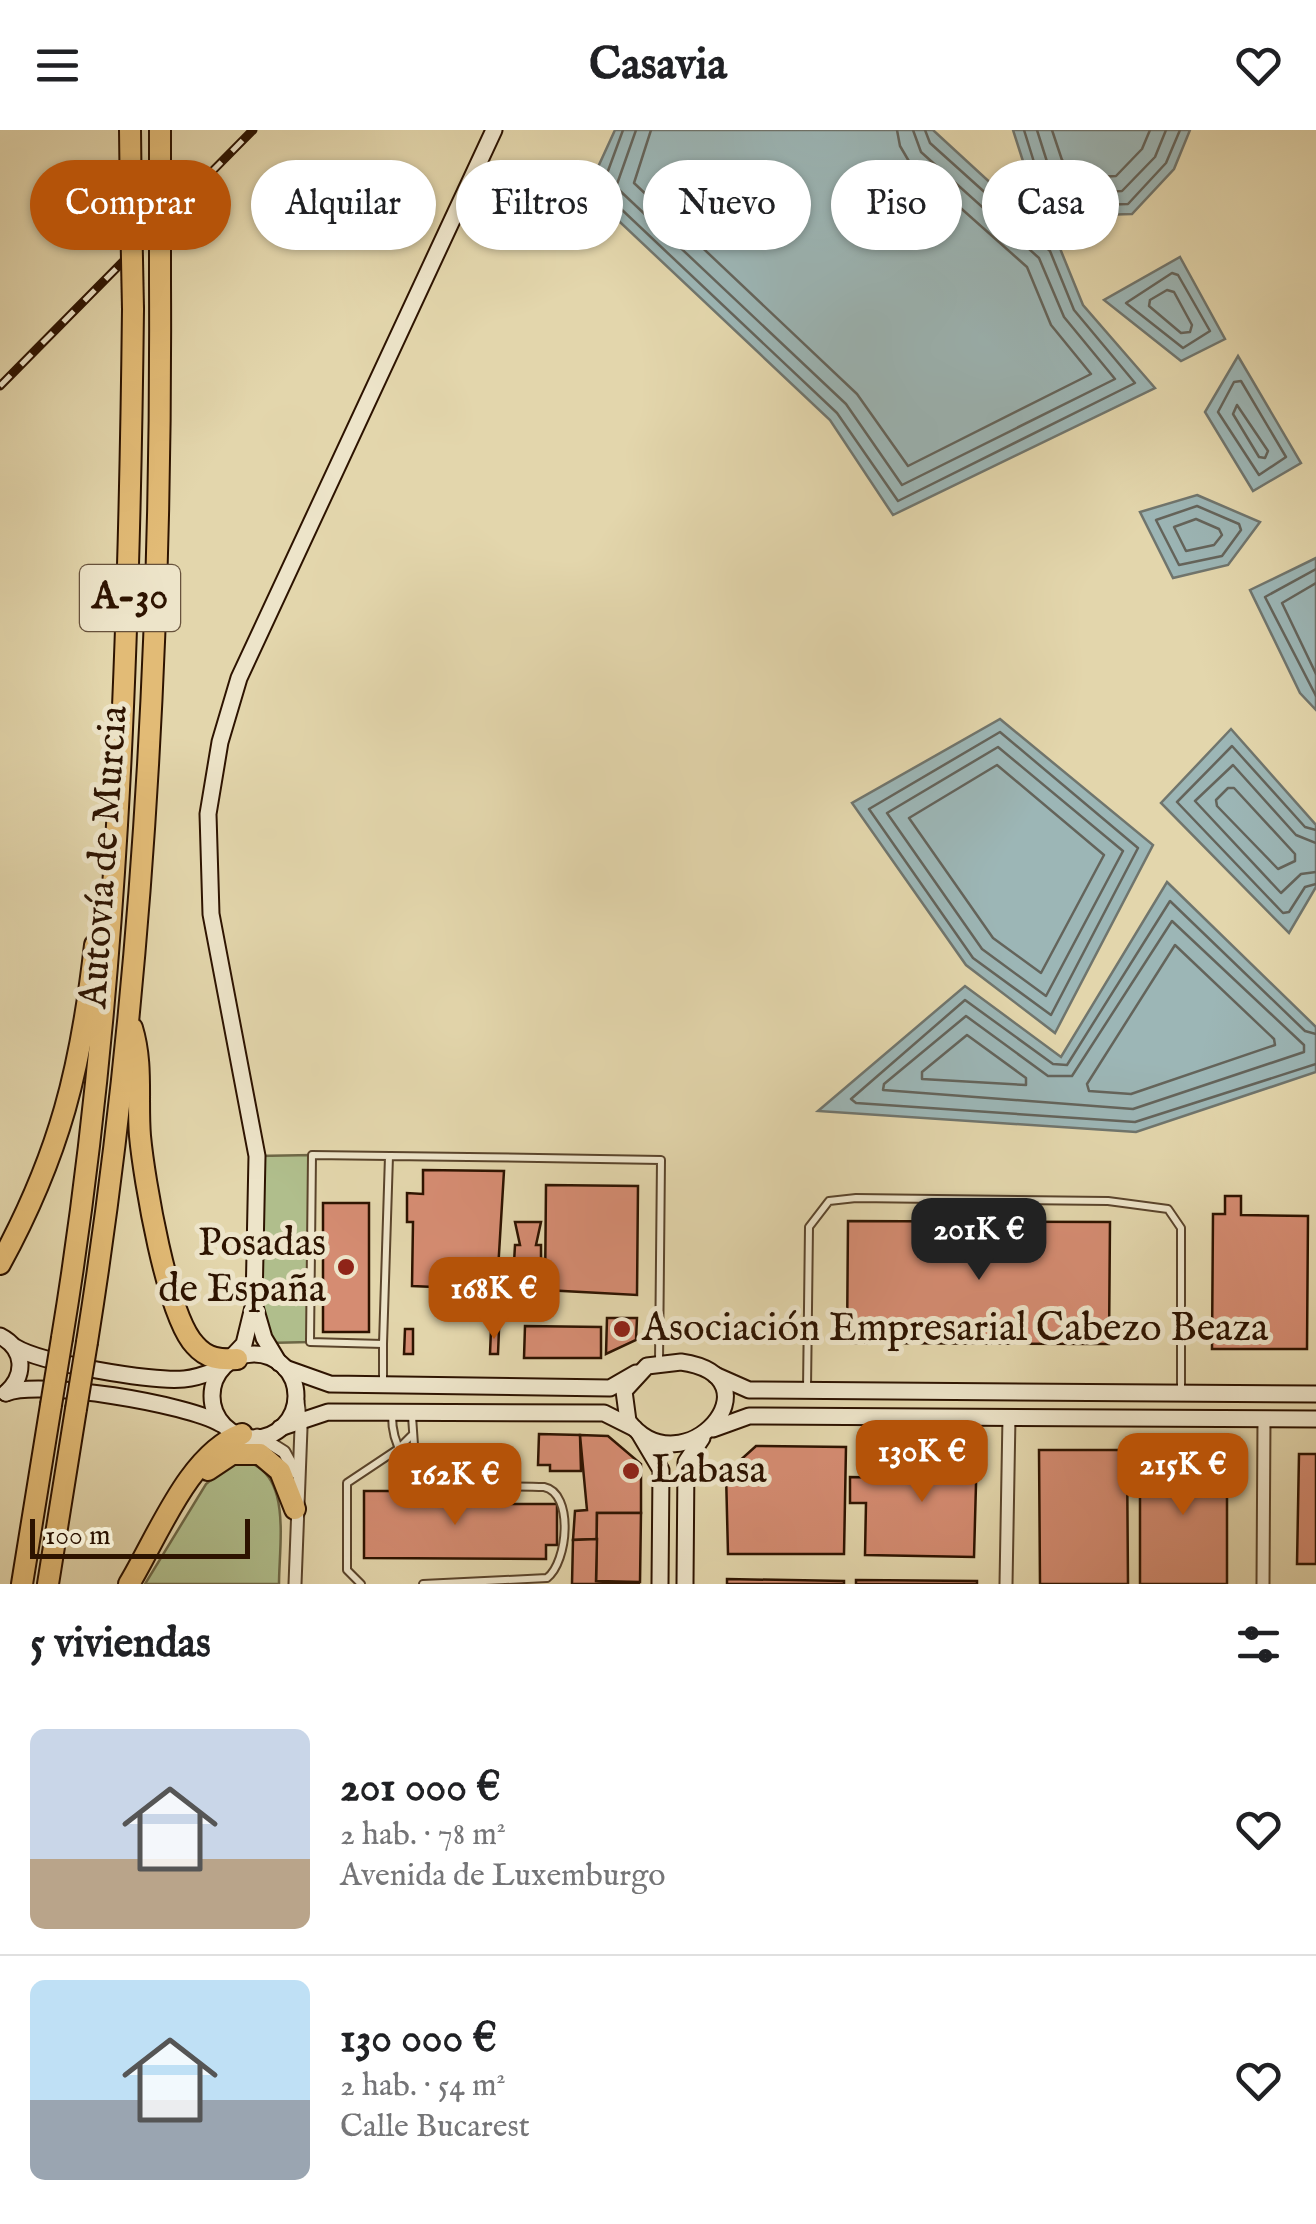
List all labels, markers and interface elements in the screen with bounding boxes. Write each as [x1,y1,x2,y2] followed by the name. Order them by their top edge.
[589,37,727,94] text: Casavia
[30,38,85,93] icon: menu
[1231,38,1286,93] icon: heart
[30,160,231,250] chip: Comprar
[251,160,436,250] chip: Alquilar
[456,160,623,250] chip: Filtros
[643,160,811,250] chip: Nuevo
[831,160,962,250] chip: Piso
[982,160,1119,250] chip: Casa
[80,565,180,631] road number: A-30
[69,703,141,1011] street label: Autovía de Murcia
[898,1198,1060,1283] pin: 201K €
[933,1210,1025,1251] text: 201K €
[158,1219,327,1316] place label: Posadas de España
[335,1256,357,1278] marker: Posadas de España
[413,1257,575,1342] pin: 168K €
[451,1269,537,1310] text: 168K €
[641,1304,1269,1355] place label: Asociación Empresarial Cabezo Beaza
[611,1318,633,1340] marker: Asociación Empresarial Cabezo Beaza
[841,1420,1003,1505] pin: 130K €
[878,1432,966,1473] text: 130K €
[1102,1433,1264,1518] pin: 215K €
[374,1443,536,1528] pin: 162K €
[1139,1445,1227,1486] text: 215K €
[651,1446,767,1497] place label: Labasa
[410,1455,500,1496] text: 162K €
[620,1460,642,1482] marker: Labasa
[30,1514,250,1558] scale bar
[45,1519,111,1554] text: 100 m
[1231,1617,1286,1672] icon: filters
[30,1618,211,1671] text: 5 viviendas
[340,1762,501,1815] text: 201 000 €
[110,1769,230,1889] icon: home
[1231,1802,1286,1857] icon: heart
[340,1815,506,1856] text: 2 hab. · 78 m²
[340,1856,665,1897] text: Avenida de Luxemburgo
[340,2013,497,2066] text: 130 000 €
[110,2020,230,2140] icon: home
[1231,2053,1286,2108] icon: heart
[340,2066,506,2107] text: 2 hab. · 54 m²
[340,2107,530,2148] text: Calle Bucarest

